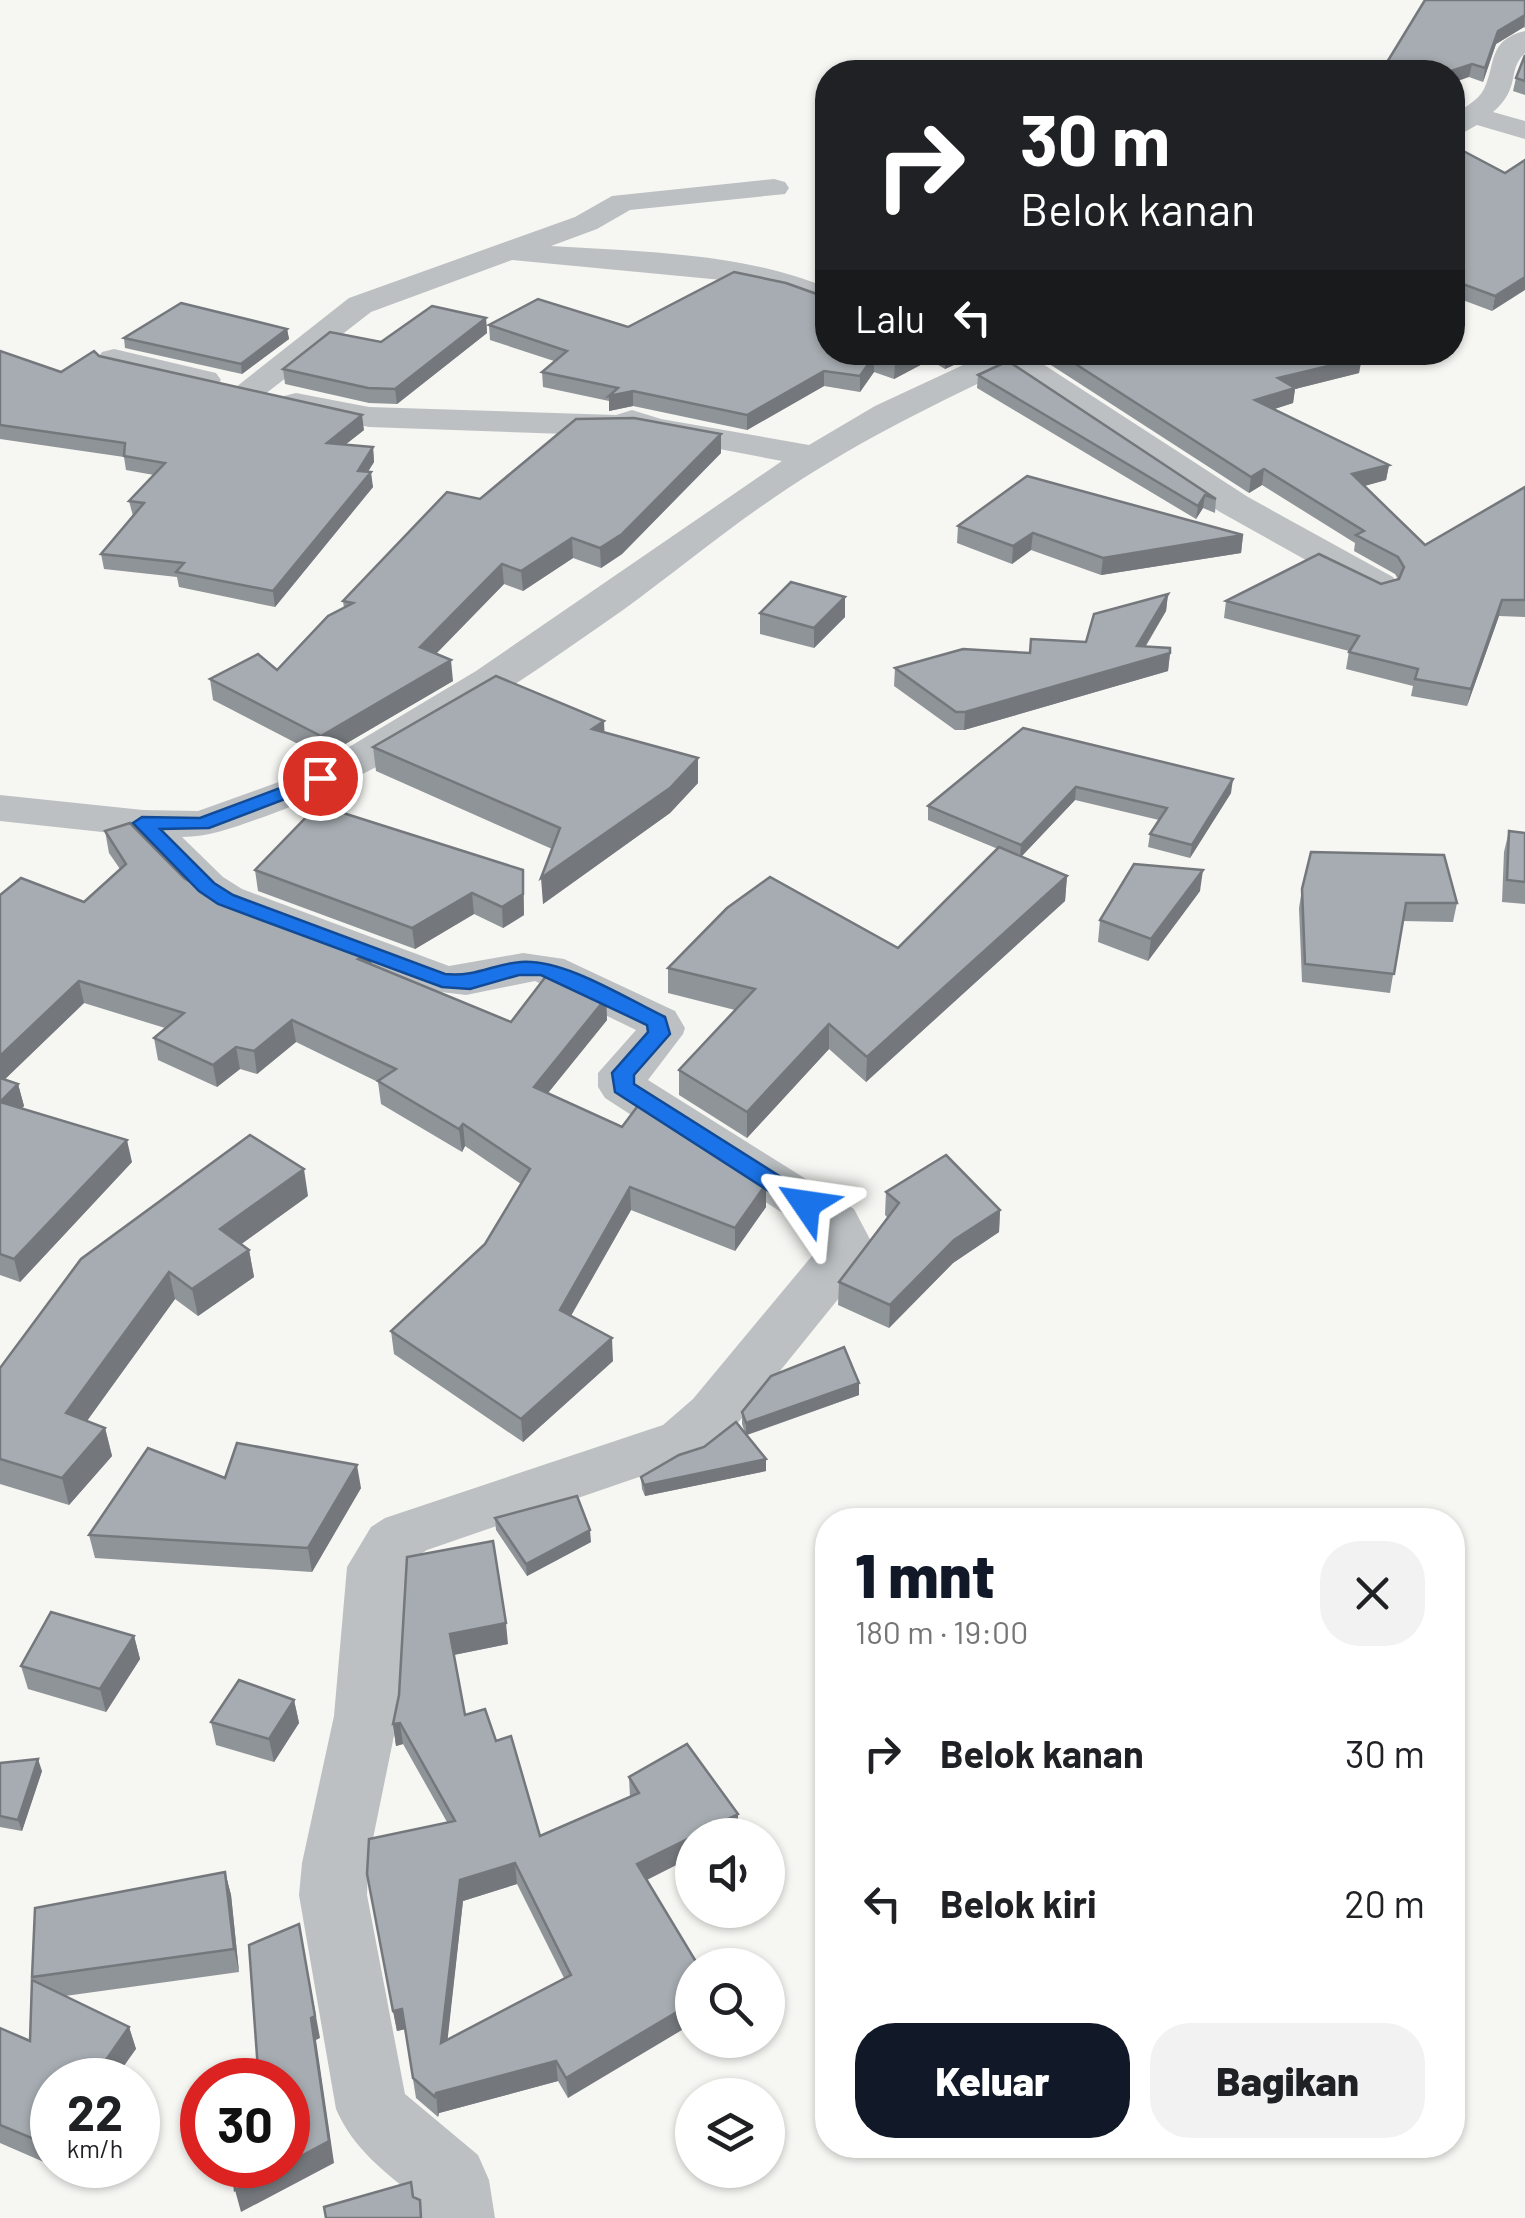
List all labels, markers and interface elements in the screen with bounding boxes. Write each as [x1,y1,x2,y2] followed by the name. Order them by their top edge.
[1020,96,1170,180] text: 30 m
[855,100,985,230] icon: right
[1020,181,1255,235] text: Belok kanan
[945,290,1000,345] icon: left
[855,295,925,341] text: Lalu
[278,736,363,821] pin
[293,751,348,806] icon: arrive
[754,1152,858,1256] position arrow
[855,1538,995,1610] text: 1 mnt
[1320,1541,1425,1646] button: close
[855,1612,1028,1650] text: 180 m · 19:00
[855,1726,910,1781] icon: right
[940,1730,1144,1776] text: Belok kanan
[1345,1730,1425,1776] text: 30 m
[675,1818,785,2188] map controls
[675,1818,785,1928] button: sound
[855,1876,910,1931] icon: left
[940,1880,1097,1926] text: Belok kiri
[1344,1880,1425,1926] text: 20 m
[675,1948,785,2058] button: search
[855,2023,1130,2138] button: Keluar
[1150,2023,1425,2138] button: Bagikan
[180,2058,310,2188] speed limit sign: 30
[675,2078,785,2188] button: layers
[67,2081,123,2141] text: 22
[67,2133,123,2163] text: km/h

